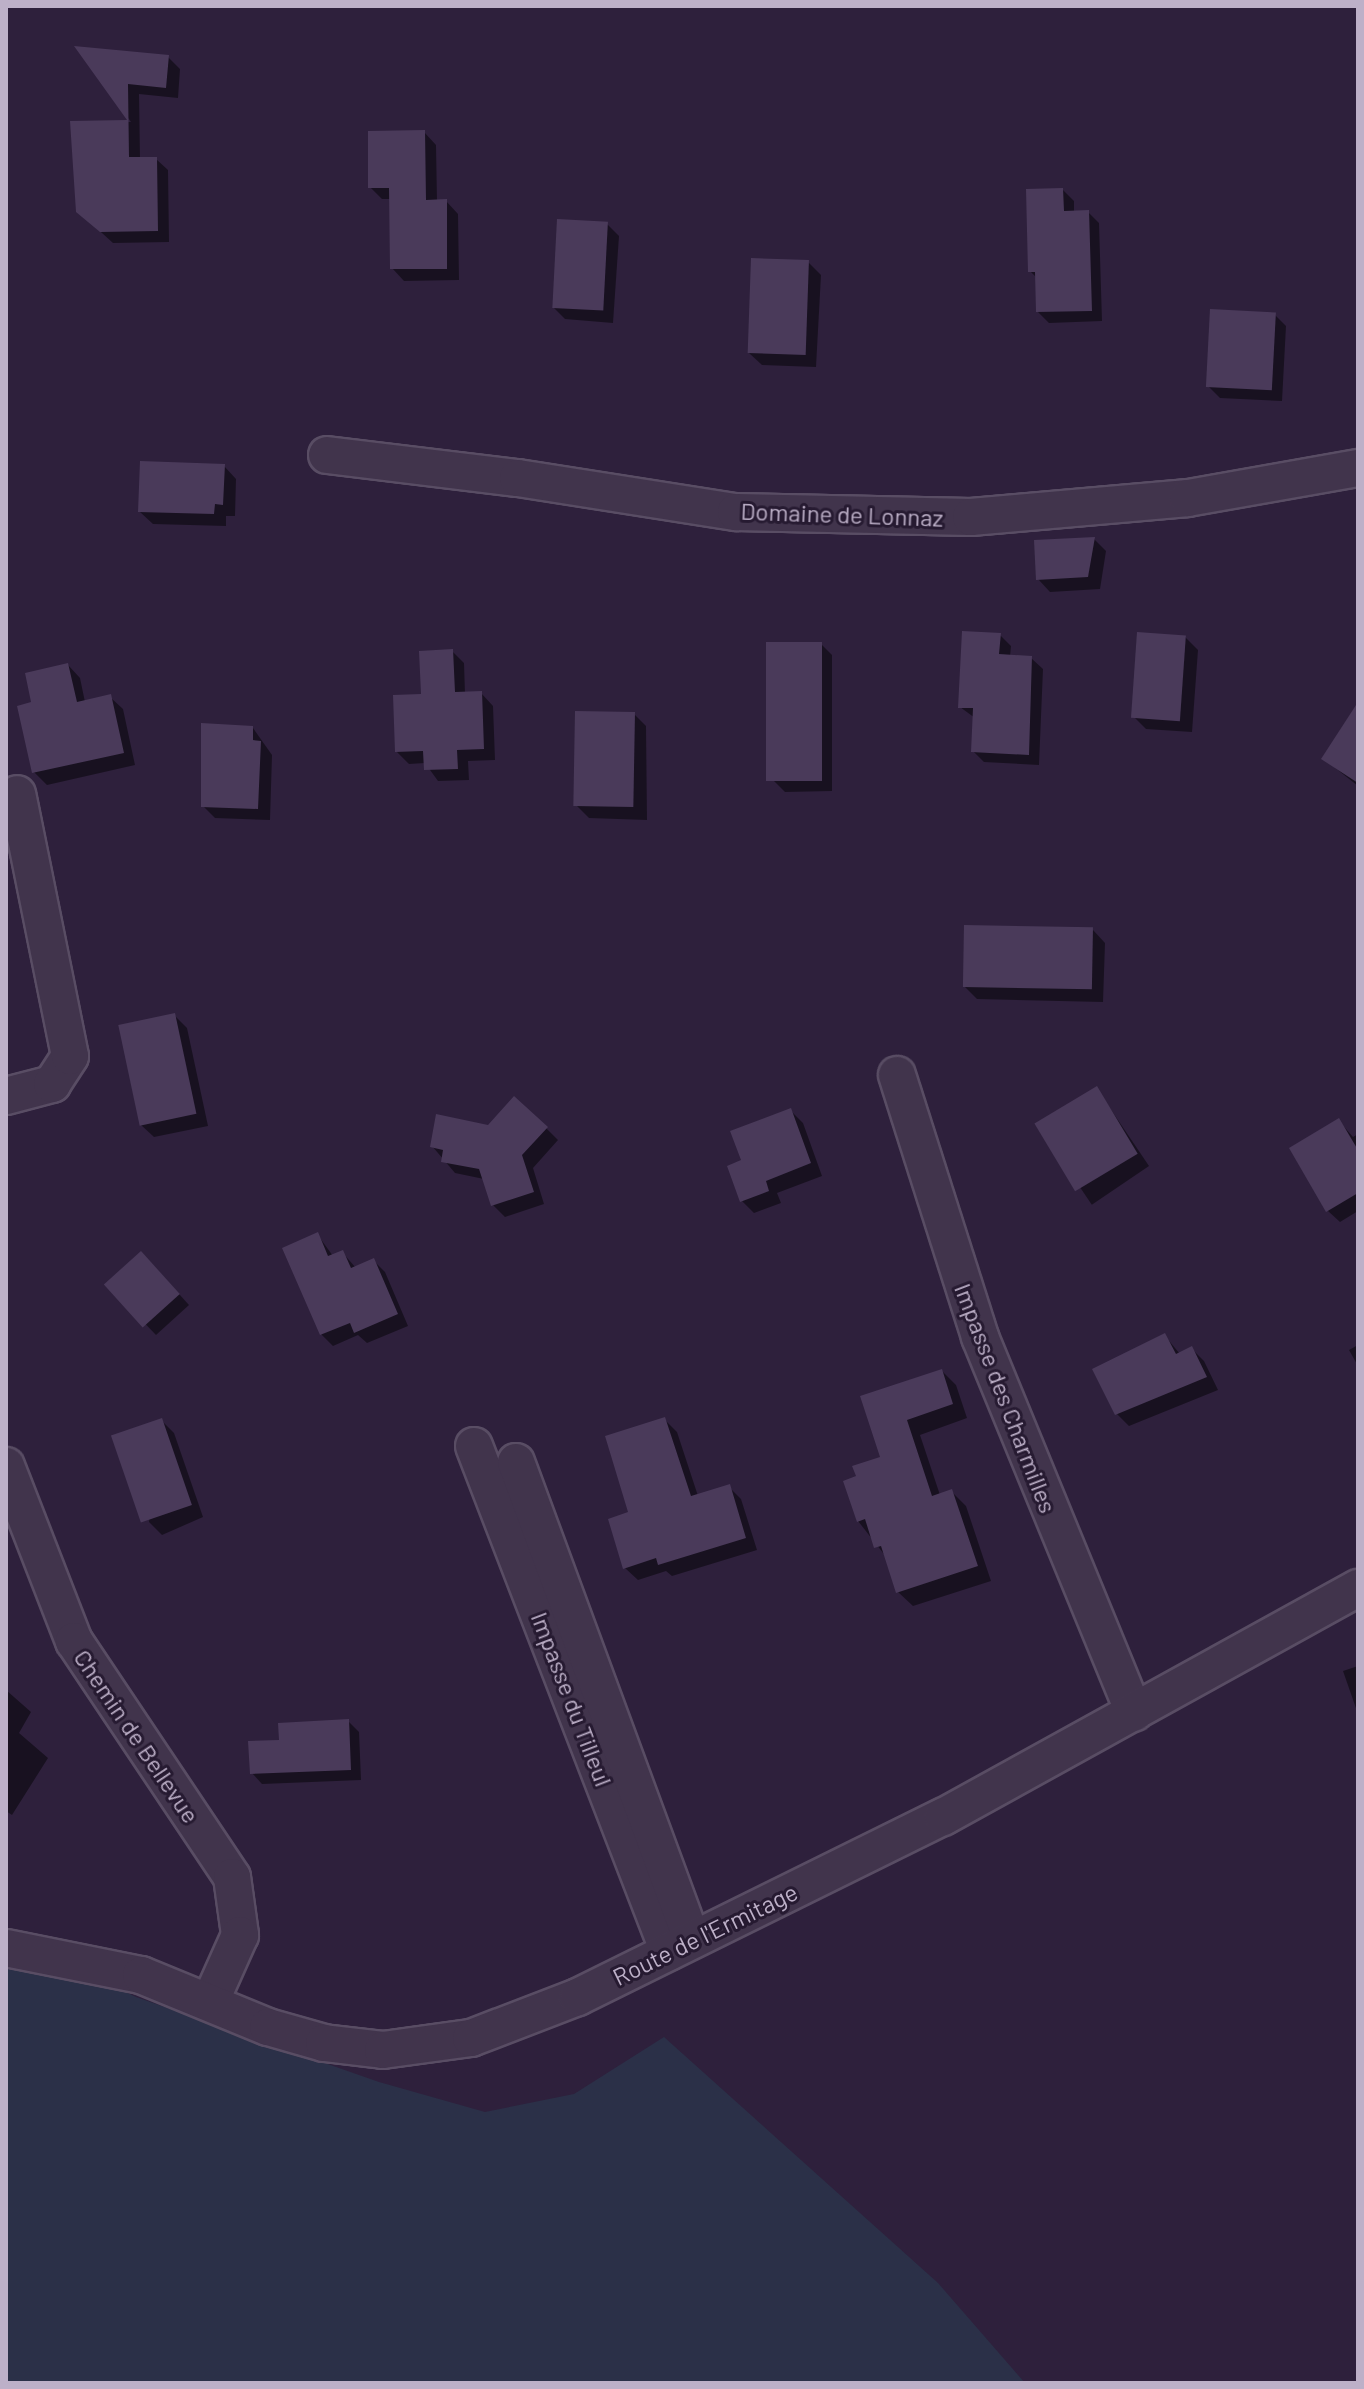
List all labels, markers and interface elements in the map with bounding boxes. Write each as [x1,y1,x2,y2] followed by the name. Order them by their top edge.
[740,496,944,532] street label: Domaine de Lonnaz
[949,1279,1063,1517] street label: Impasse des Charmilles
[526,1608,618,1790] street label: Impasse du Tilleul
[68,1644,206,1828] street label: Chemin de Bellevue
[608,1877,802,1991] street label: Route de l'Ermitage

